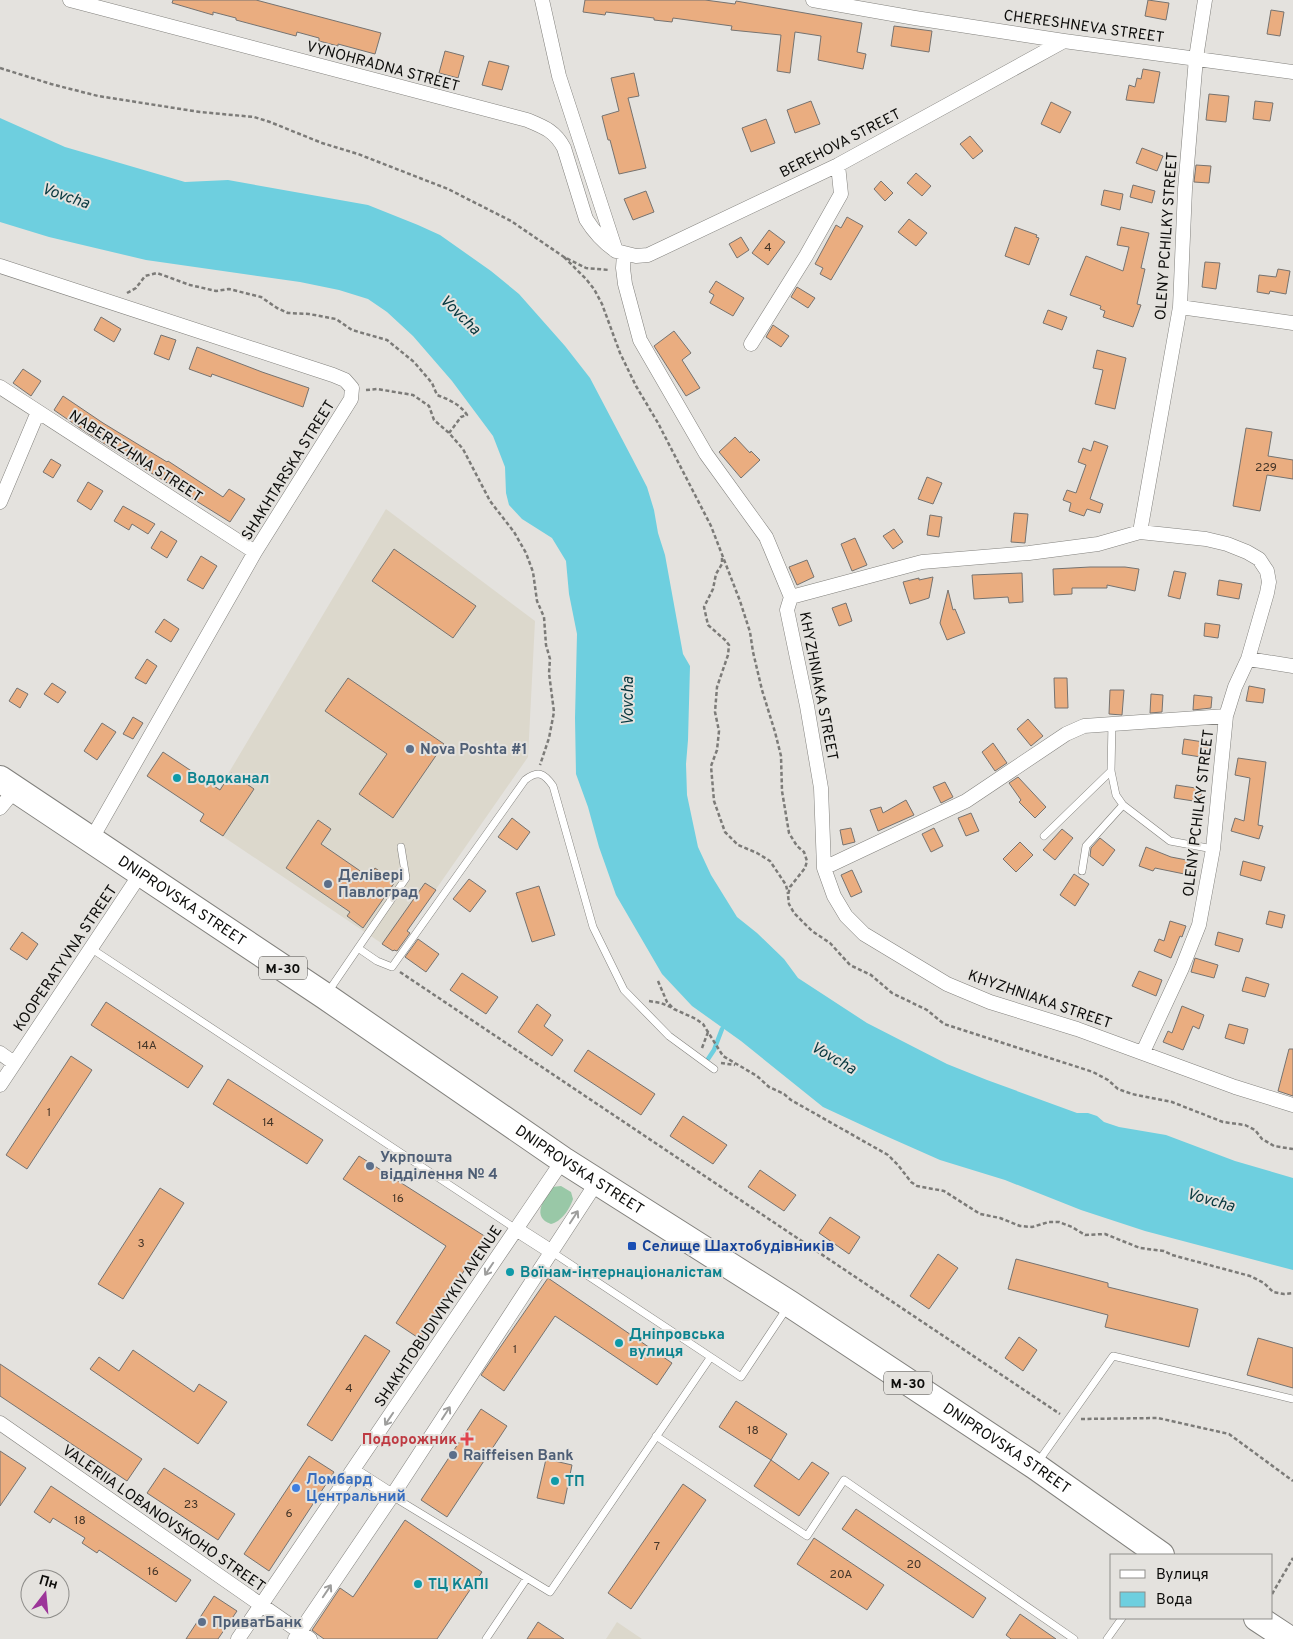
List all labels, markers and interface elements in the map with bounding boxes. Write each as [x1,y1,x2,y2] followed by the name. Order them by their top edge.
[1002,7,1165,48] street label: CHERESHNEVA STREET
[304,38,461,97] street label: VYNOHRADNA STREET
[777,106,905,183] street label: BEREHOVA STREET
[1152,151,1183,321] street label: OLENY PCHILKY STREET
[39,179,93,215] water label: Vovcha
[764,240,772,256] house number: 4
[435,291,485,340] water label: Vovcha
[238,397,340,544] street label: SHAKHTARSKA STREET
[65,407,206,508] street label: NABEREZHNA STREET
[1255,460,1277,476] house number: 229
[794,610,841,762] street label: KHYZHNIAKA STREET
[619,676,639,726] water label: Vovcha
[1180,728,1219,898] street label: OLENY PCHILKY STREET
[420,741,527,760] place label: Nova Poshta #1
[404,743,416,755] marker: Nova Poshta #1
[187,770,269,789] place label: Водоканал
[171,772,183,784] marker: Водоканал
[114,852,249,951] street label: DNIPROVSKA STREET
[338,867,418,903] place label: Делівері Павлоград
[322,878,334,890] marker: Делівері Павлоград
[10,882,122,1036] street label: KOOPERATYVNA STREET
[259,956,307,980] road number: М-30
[965,967,1114,1034] street label: KHYZHNIAKA STREET
[137,1038,157,1054] house number: 14А
[807,1038,860,1080] water label: Vovcha
[47,1105,51,1121] house number: 1
[262,1115,274,1131] house number: 14
[511,1122,647,1220] street label: DNIPROVSKA STREET
[380,1149,498,1185] place label: Укрпошта відділення № 4
[364,1160,376,1172] marker: Укрпошта відділення № 4
[1184,1185,1238,1218] water label: Vovcha
[392,1191,404,1207] house number: 16
[570,1211,580,1225] one-way arrow
[371,1222,507,1411] street label: SHAKHTOBUDIVNYKIV AVENUE
[137,1236,145,1252] house number: 3
[642,1238,834,1257] place label: Селище Шахтобудівників
[626,1240,638,1252] marker: Селище Шахтобудівників
[484,1262,494,1276] one-way arrow
[520,1264,722,1283] place label: Воїнам-інтернаціоналістам
[504,1266,516,1278] marker: Воїнам-інтернаціоналістам
[629,1326,725,1362] place label: Дніпровська вулиця
[613,1337,625,1349] marker: Дніпровська вулиця
[513,1342,517,1358] house number: 1
[884,1372,932,1395] road number: М-30
[345,1381,353,1397] house number: 4
[939,1400,1074,1499] street label: DNIPROVSKA STREET
[441,1406,451,1420] one-way arrow
[383,1411,393,1425] one-way arrow
[747,1423,759,1439] house number: 18
[362,1431,457,1450] place label: Подорожник
[461,1433,473,1445] marker: Подорожник
[58,1442,268,1597] street label: VALERIIA LOBANOVSKOHO STREET
[463,1447,574,1466] place label: Raiffeisen Bank
[447,1449,459,1461] marker: Raiffeisen Bank
[306,1471,406,1507] place label: Ломбард Центральний
[565,1473,585,1492] place label: ТП
[549,1475,561,1487] marker: ТП
[290,1482,302,1494] marker: Ломбард Центральний
[184,1497,198,1513] house number: 23
[285,1506,293,1522] house number: 6
[74,1513,86,1529] house number: 18
[654,1539,660,1555] house number: 7
[1110,1554,1273,1619] legend
[906,1557,922,1573] house number: 20
[147,1564,159,1580] house number: 16
[1156,1566,1209,1585] text: Вулиця
[830,1567,852,1583] house number: 20А
[20,1569,70,1619] north arrow
[37,1572,60,1594] text: Пн
[428,1576,489,1595] place label: ТЦ КАПІ
[412,1578,424,1590] marker: ТЦ КАПІ
[322,1585,332,1599] one-way arrow
[1156,1591,1192,1610] text: Вода
[212,1614,302,1633] place label: ПриватБанк
[196,1616,208,1628] marker: ПриватБанк

